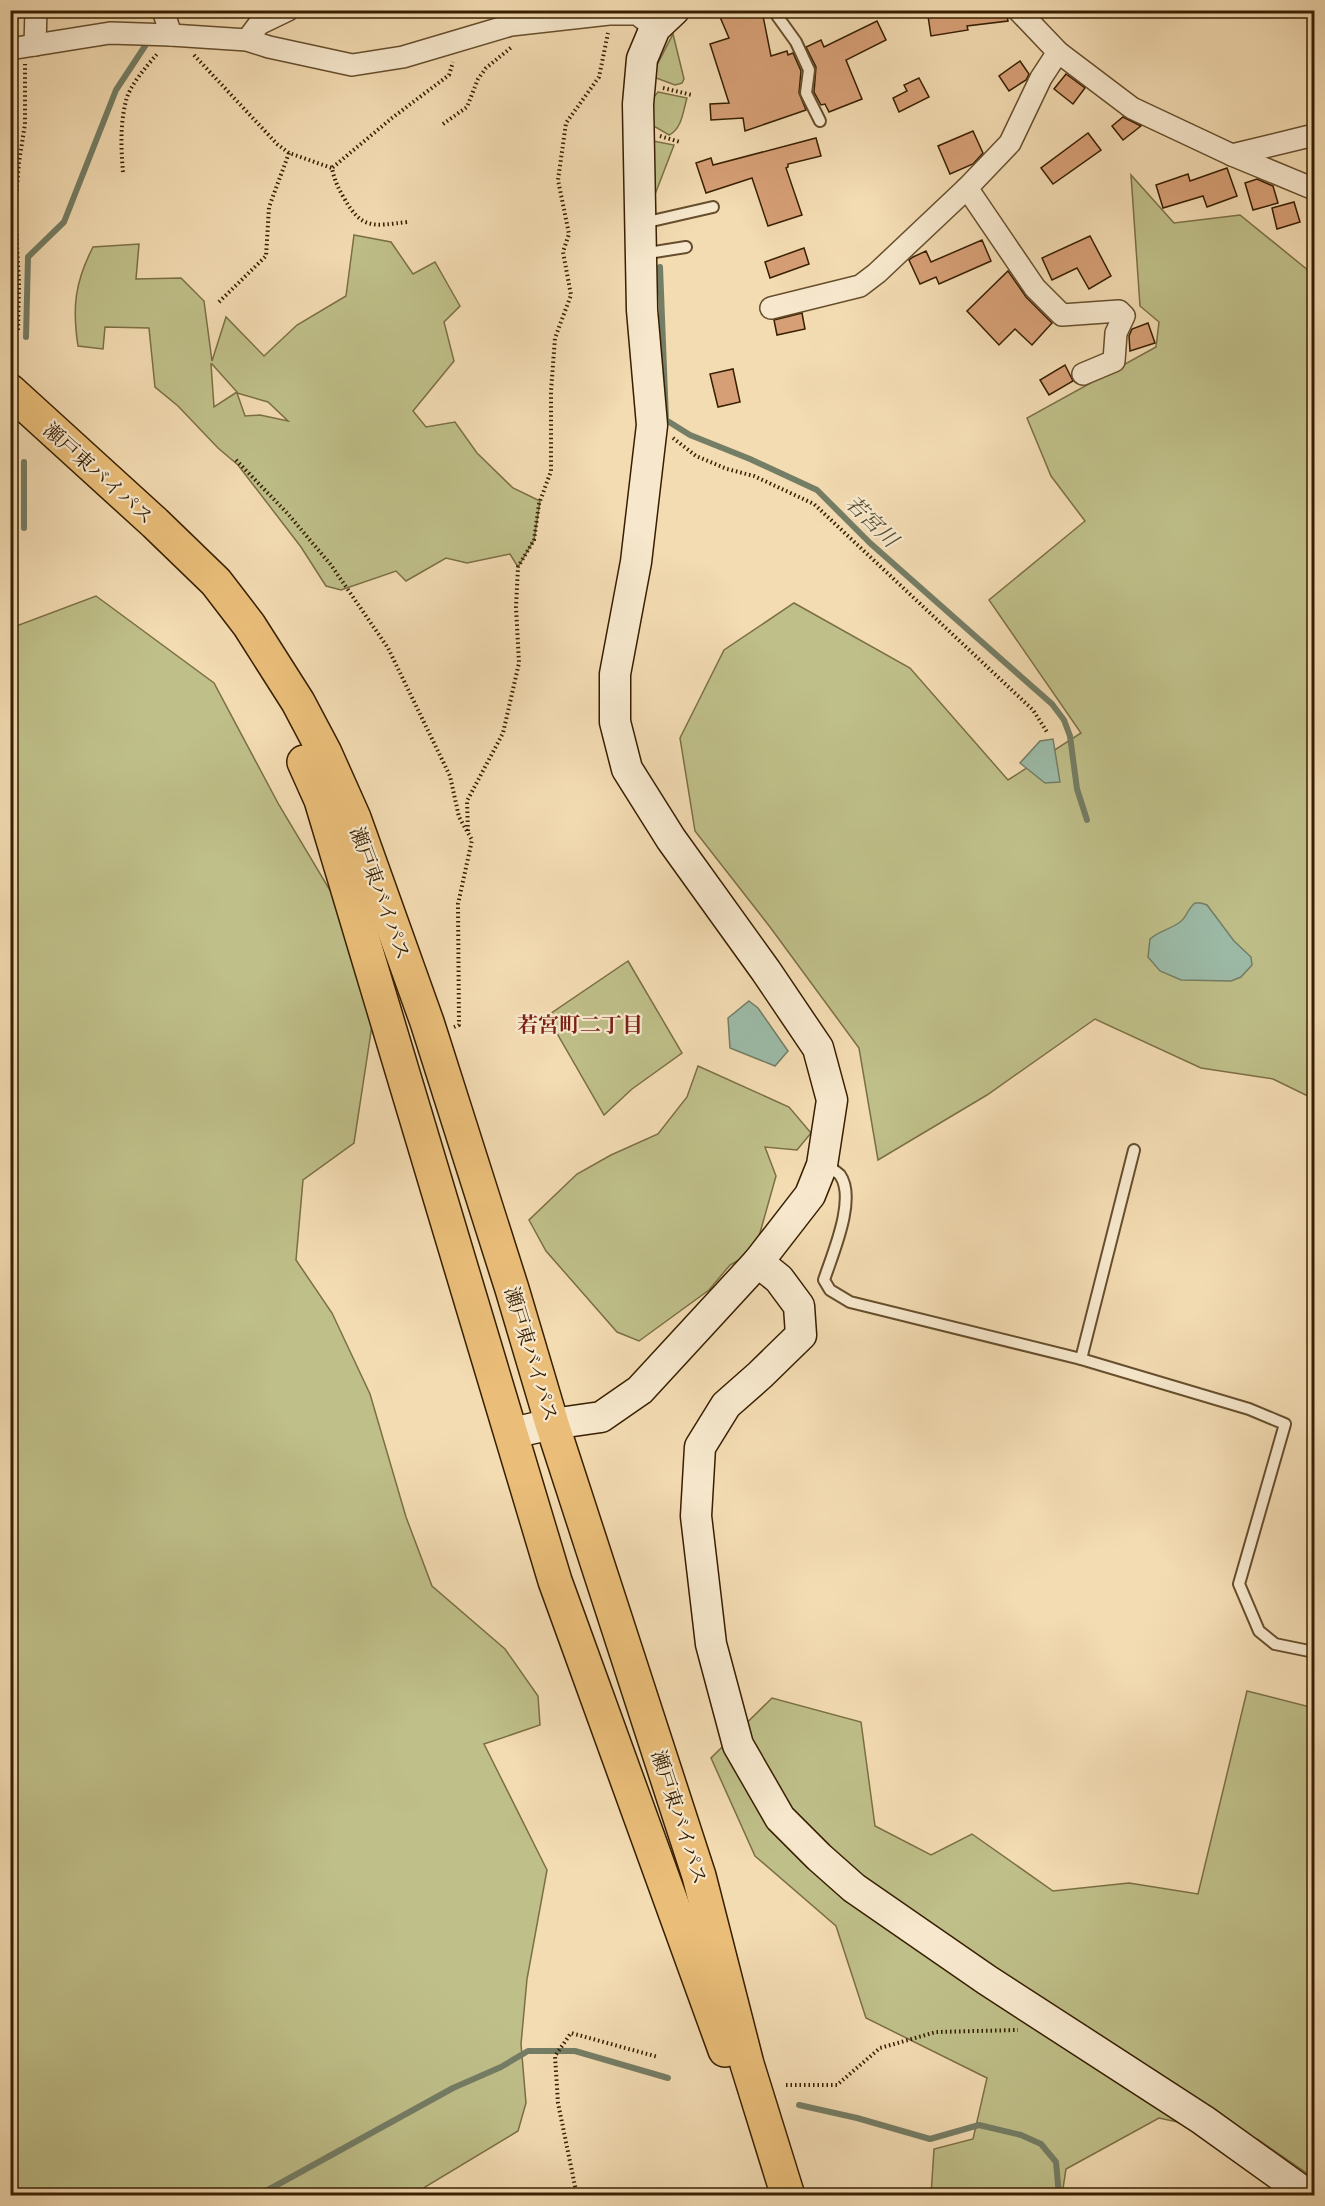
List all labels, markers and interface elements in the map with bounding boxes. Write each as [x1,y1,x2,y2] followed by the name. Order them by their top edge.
[37,416,161,530] street label: 瀬戸東バイパス
[839,488,907,555] water label: 若宮川
[343,822,419,964] street label: 瀬戸東バイパス
[517,1009,643,1040] district label: 若宮町二丁目
[498,1283,566,1425] street label: 瀬戸東バイパス
[645,1746,715,1888] street label: 瀬戸東バイパス

